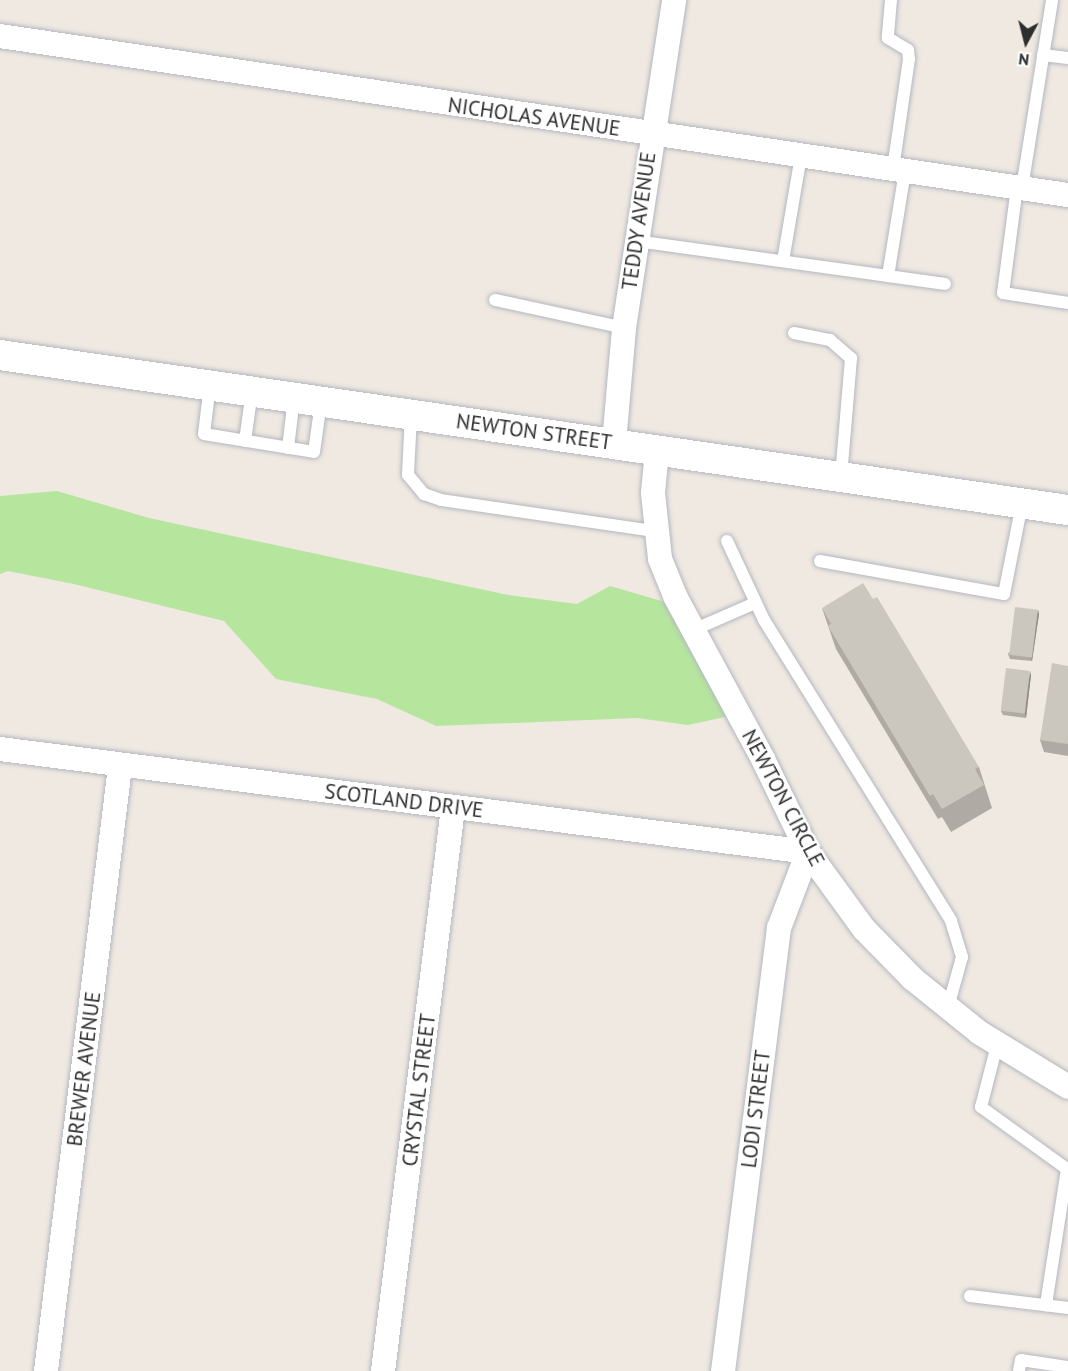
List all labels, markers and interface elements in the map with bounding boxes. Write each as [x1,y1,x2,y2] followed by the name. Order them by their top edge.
[996,12,1056,72] north arrow
[1017,49,1030,70] text: N
[446,92,622,142] street label: NICHOLAS AVENUE
[617,150,661,292] street label: TEDDY AVENUE
[455,409,613,455] street label: NEWTON STREET
[736,725,830,871] street label: NEWTON CIRCLE
[323,779,485,823] street label: SCOTLAND DRIVE
[62,990,106,1148] street label: BREWER AVENUE
[397,1012,441,1168] street label: CRYSTAL STREET
[736,1049,776,1169] street label: LODI STREET

